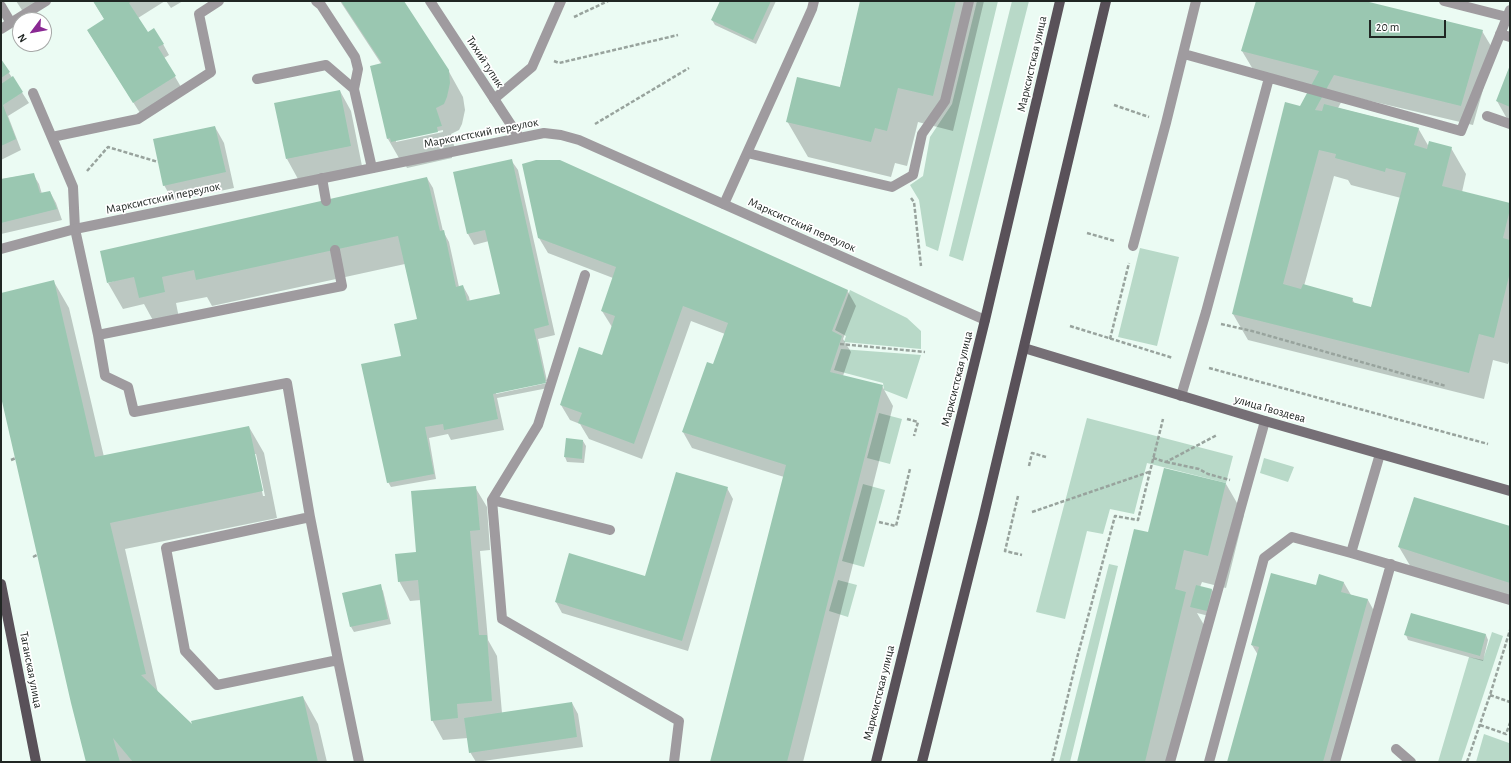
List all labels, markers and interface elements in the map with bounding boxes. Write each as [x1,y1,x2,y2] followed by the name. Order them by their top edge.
[12,12,52,52] north arrow
[1371,12,1448,38] scale bar
[1014,15,1050,113] street label: Марксистская улица
[1376,21,1399,33] text: 20 m
[16,32,29,44] text: N
[463,34,507,90] street label: Тихий тупик
[422,115,540,151] street label: Марксистский переулок
[105,179,221,217] street label: Марксистский переулок
[746,195,858,255] street label: Марксистский переулок
[938,330,976,428] street label: Марксистская улица
[1233,392,1307,426] street label: улица Гвоздева
[17,631,45,709] street label: Таганская улица
[860,644,898,742] street label: Марксистская улица

